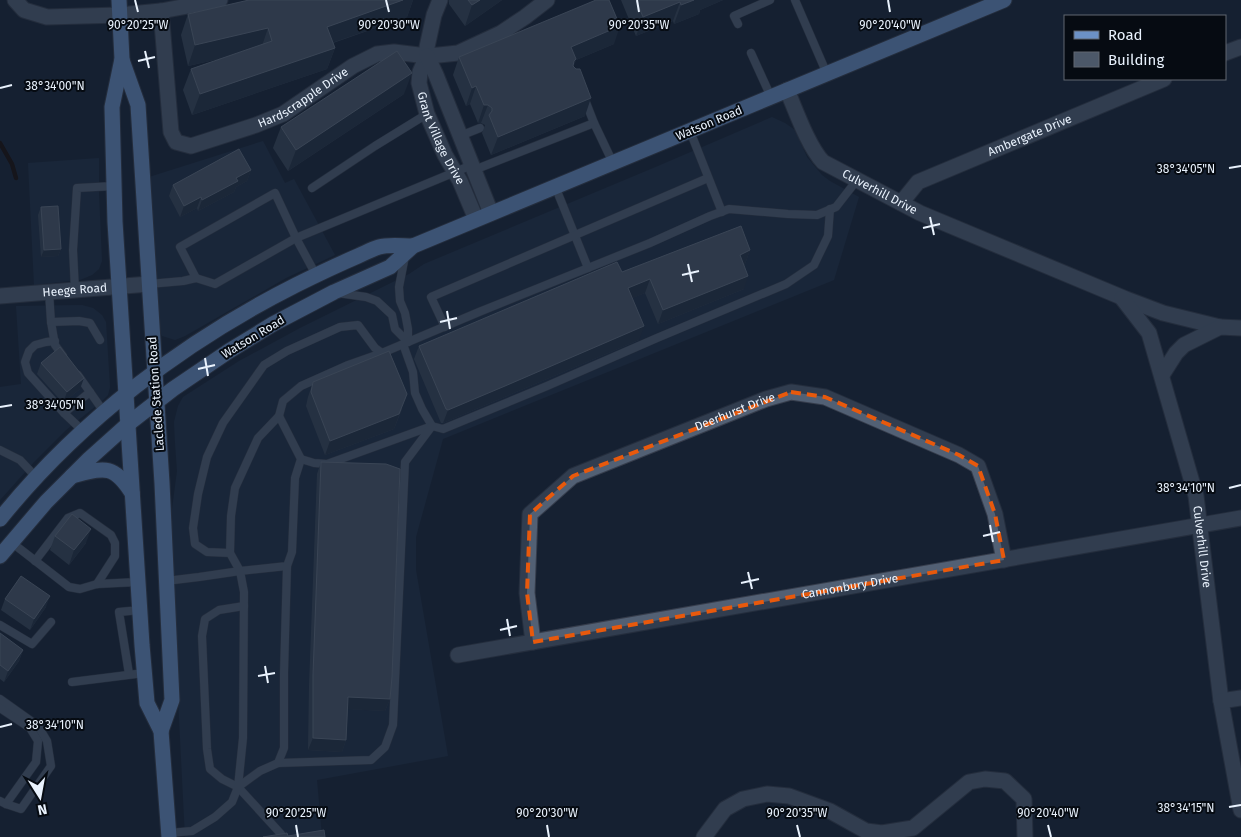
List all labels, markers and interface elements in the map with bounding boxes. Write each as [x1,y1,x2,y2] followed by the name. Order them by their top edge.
[1064,15,1226,80] legend
[108,18,168,32] text: 90°20'25"W
[358,18,420,32] text: 90°20'30"W
[609,18,669,32] text: 90°20'35"W
[859,18,921,32] text: 90°20'40"W
[1108,26,1143,44] text: Road
[1108,51,1164,69] text: Building
[256,64,351,130] street label: Hardscrapple Drive
[25,79,85,93] text: 38°34'00"N
[415,90,468,187] street label: Grant Village Drive
[674,103,744,143] street label: Watson Road
[985,111,1074,159] street label: Ambergate Drive
[1157,162,1215,176] text: 38°34'05"N
[840,166,920,217] street label: Culverhill Drive
[42,280,108,300] street label: Heege Road
[219,313,287,361] street label: Watson Road
[145,336,167,452] street label: Laclede Station Road
[693,390,777,434] street label: Deerhurst Drive
[26,398,84,412] text: 38°34'05"N
[1157,481,1215,495] text: 38°34'10"N
[1190,505,1214,589] street label: Culverhill Drive
[801,571,899,602] street label: Cannonbury Drive
[26,718,84,732] text: 38°34'10"N
[15,772,65,822] north arrow
[36,800,49,819] text: N
[1157,801,1215,815] text: 38°34'15"N
[266,806,326,820] text: 90°20'25"W
[516,806,578,820] text: 90°20'30"W
[767,806,827,820] text: 90°20'35"W
[1017,806,1079,820] text: 90°20'40"W

